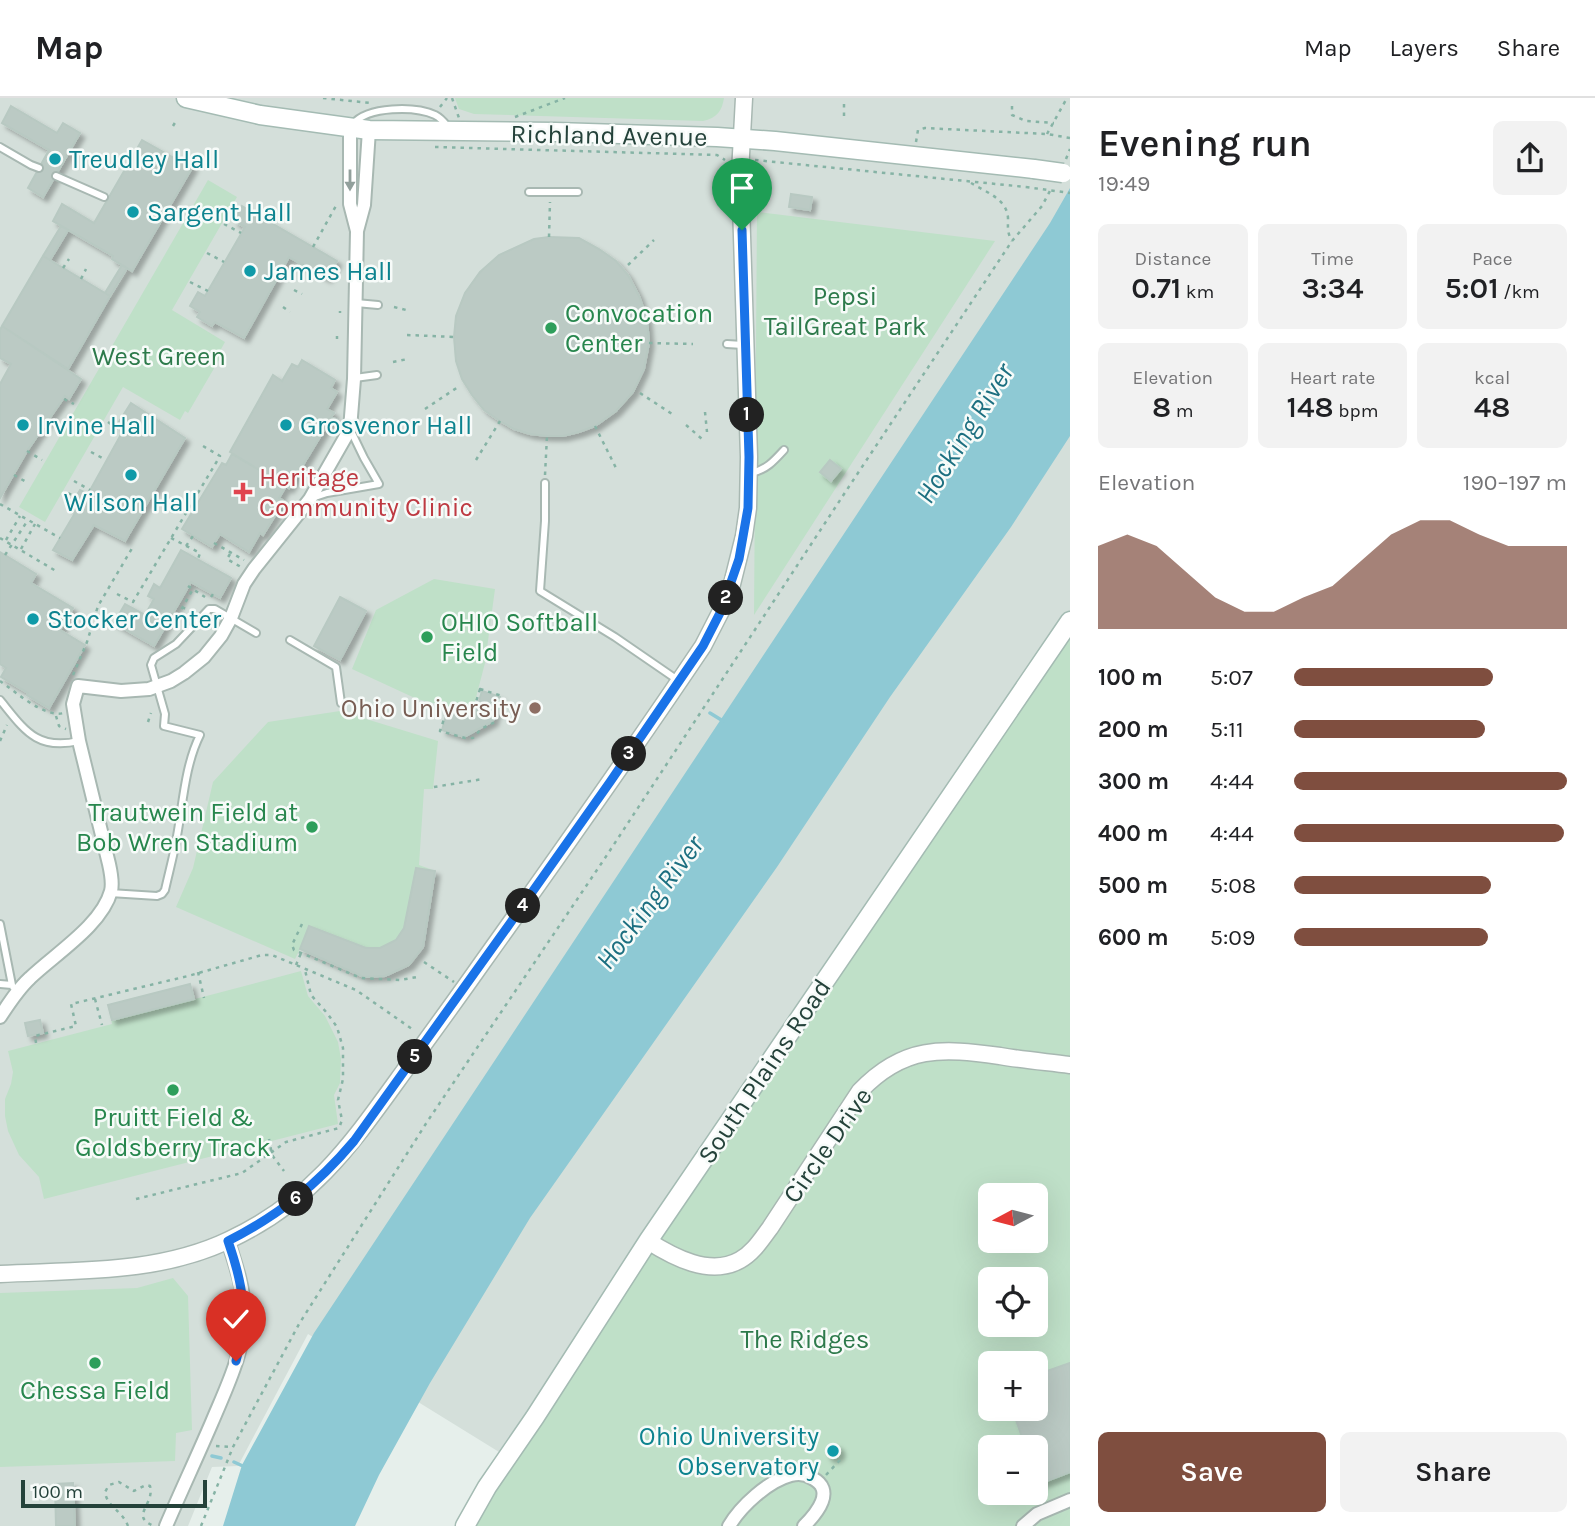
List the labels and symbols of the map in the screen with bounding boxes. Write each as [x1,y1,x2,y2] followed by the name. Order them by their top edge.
[510,118,708,153] street label: Richland Avenue
[69,144,219,175] place label: Treudley Hall
[47,151,63,167] marker: Treudley Hall
[712,158,772,230] pin
[344,169,356,191] one-way arrow
[147,197,292,228] place label: Sargent Hall
[125,204,141,220] marker: Sargent Hall
[264,256,393,287] place label: James Hall
[242,263,258,279] marker: James Hall
[764,281,926,342] park label: Pepsi TailGreat Park
[565,298,713,359] place label: Convocation Center
[543,320,559,336] marker: Convocation Center
[92,341,226,372] park label: West Green
[908,356,1021,509] water label: Hocking River
[730,398,764,432] pin: 1
[37,410,156,441] place label: Irvine Hall
[300,410,472,441] place label: Grosvenor Hall
[15,417,31,433] marker: Irvine Hall
[278,417,294,433] marker: Grosvenor Hall
[259,462,473,523] place label: Heritage Community Clinic
[123,467,139,483] marker: Wilson Hall
[233,482,253,502] marker: Heritage Community Clinic
[64,487,198,518] place label: Wilson Hall
[708,580,744,616] pin: 2
[47,604,222,635] place label: Stocker Center
[441,607,598,668] place label: OHIO Softball Field
[25,611,41,627] marker: Stocker Center
[419,629,435,645] marker: OHIO Softball Field
[341,693,521,724] place label: Ohio University
[527,700,543,716] marker: Ohio University
[612,736,646,772] pin: 3
[76,797,298,858] place label: Trautwein Field at Bob Wren Stadium
[304,819,320,835] marker: Trautwein Field at Bob Wren Stadium
[588,828,711,976] water label: Hocking River
[505,888,540,924] pin: 4
[691,973,838,1170] street label: South Plains Road
[398,1040,432,1074] pin: 5
[165,1082,181,1098] marker: Pruitt Field & Goldsberry Track
[776,1082,879,1209] street label: Circle Drive
[75,1102,271,1163] place label: Pruitt Field & Goldsberry Track
[278,1182,314,1216] pin: 6
[978,1183,1048,1253] north arrow
[206,1289,266,1361] pin
[741,1324,870,1355] park label: The Ridges
[87,1355,103,1371] marker: Chessa Field
[20,1375,170,1406] place label: Chessa Field
[639,1421,819,1482] place label: Ohio University Observatory
[825,1443,841,1459] marker: Ohio University Observatory
[21,1477,206,1509] scale bar

